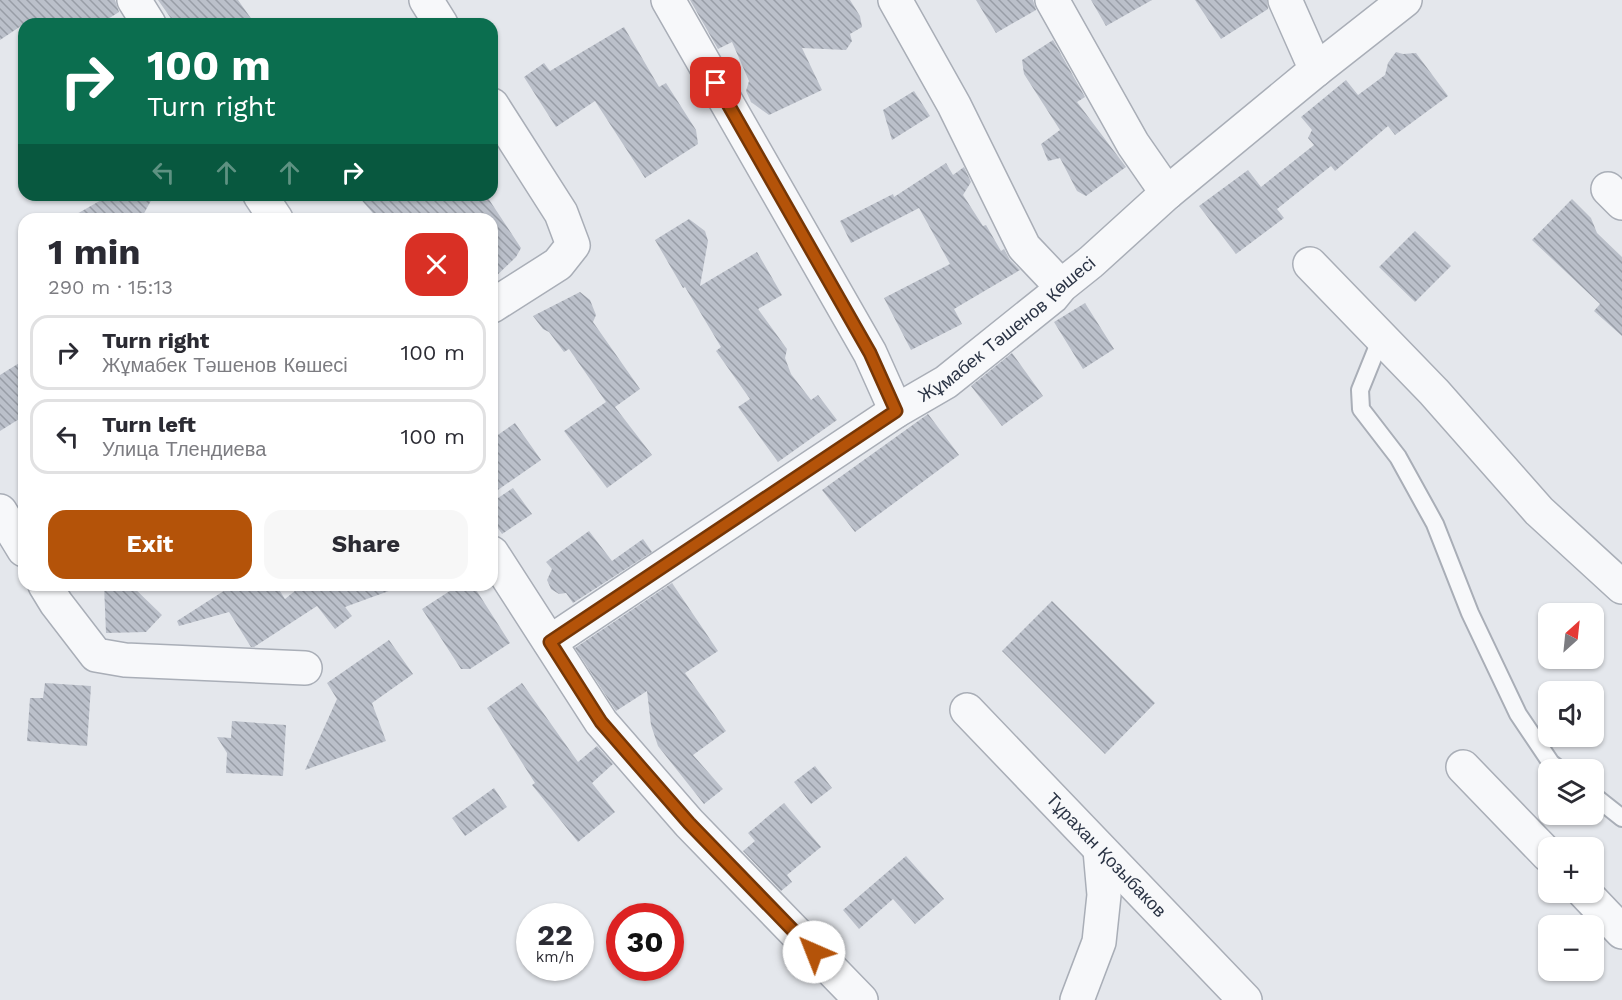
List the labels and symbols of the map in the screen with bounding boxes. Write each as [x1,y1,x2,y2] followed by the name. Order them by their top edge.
[690,57,741,108] pin
[914,252,1099,406] street label: Жұмабек Тәшенов Көшесі
[1538,603,1604,669] north arrow
[1042,788,1171,921] street label: Тұрахан Қозыбаков
[606,903,684,981] speed limit sign: 30
[782,920,846,984] position arrow

